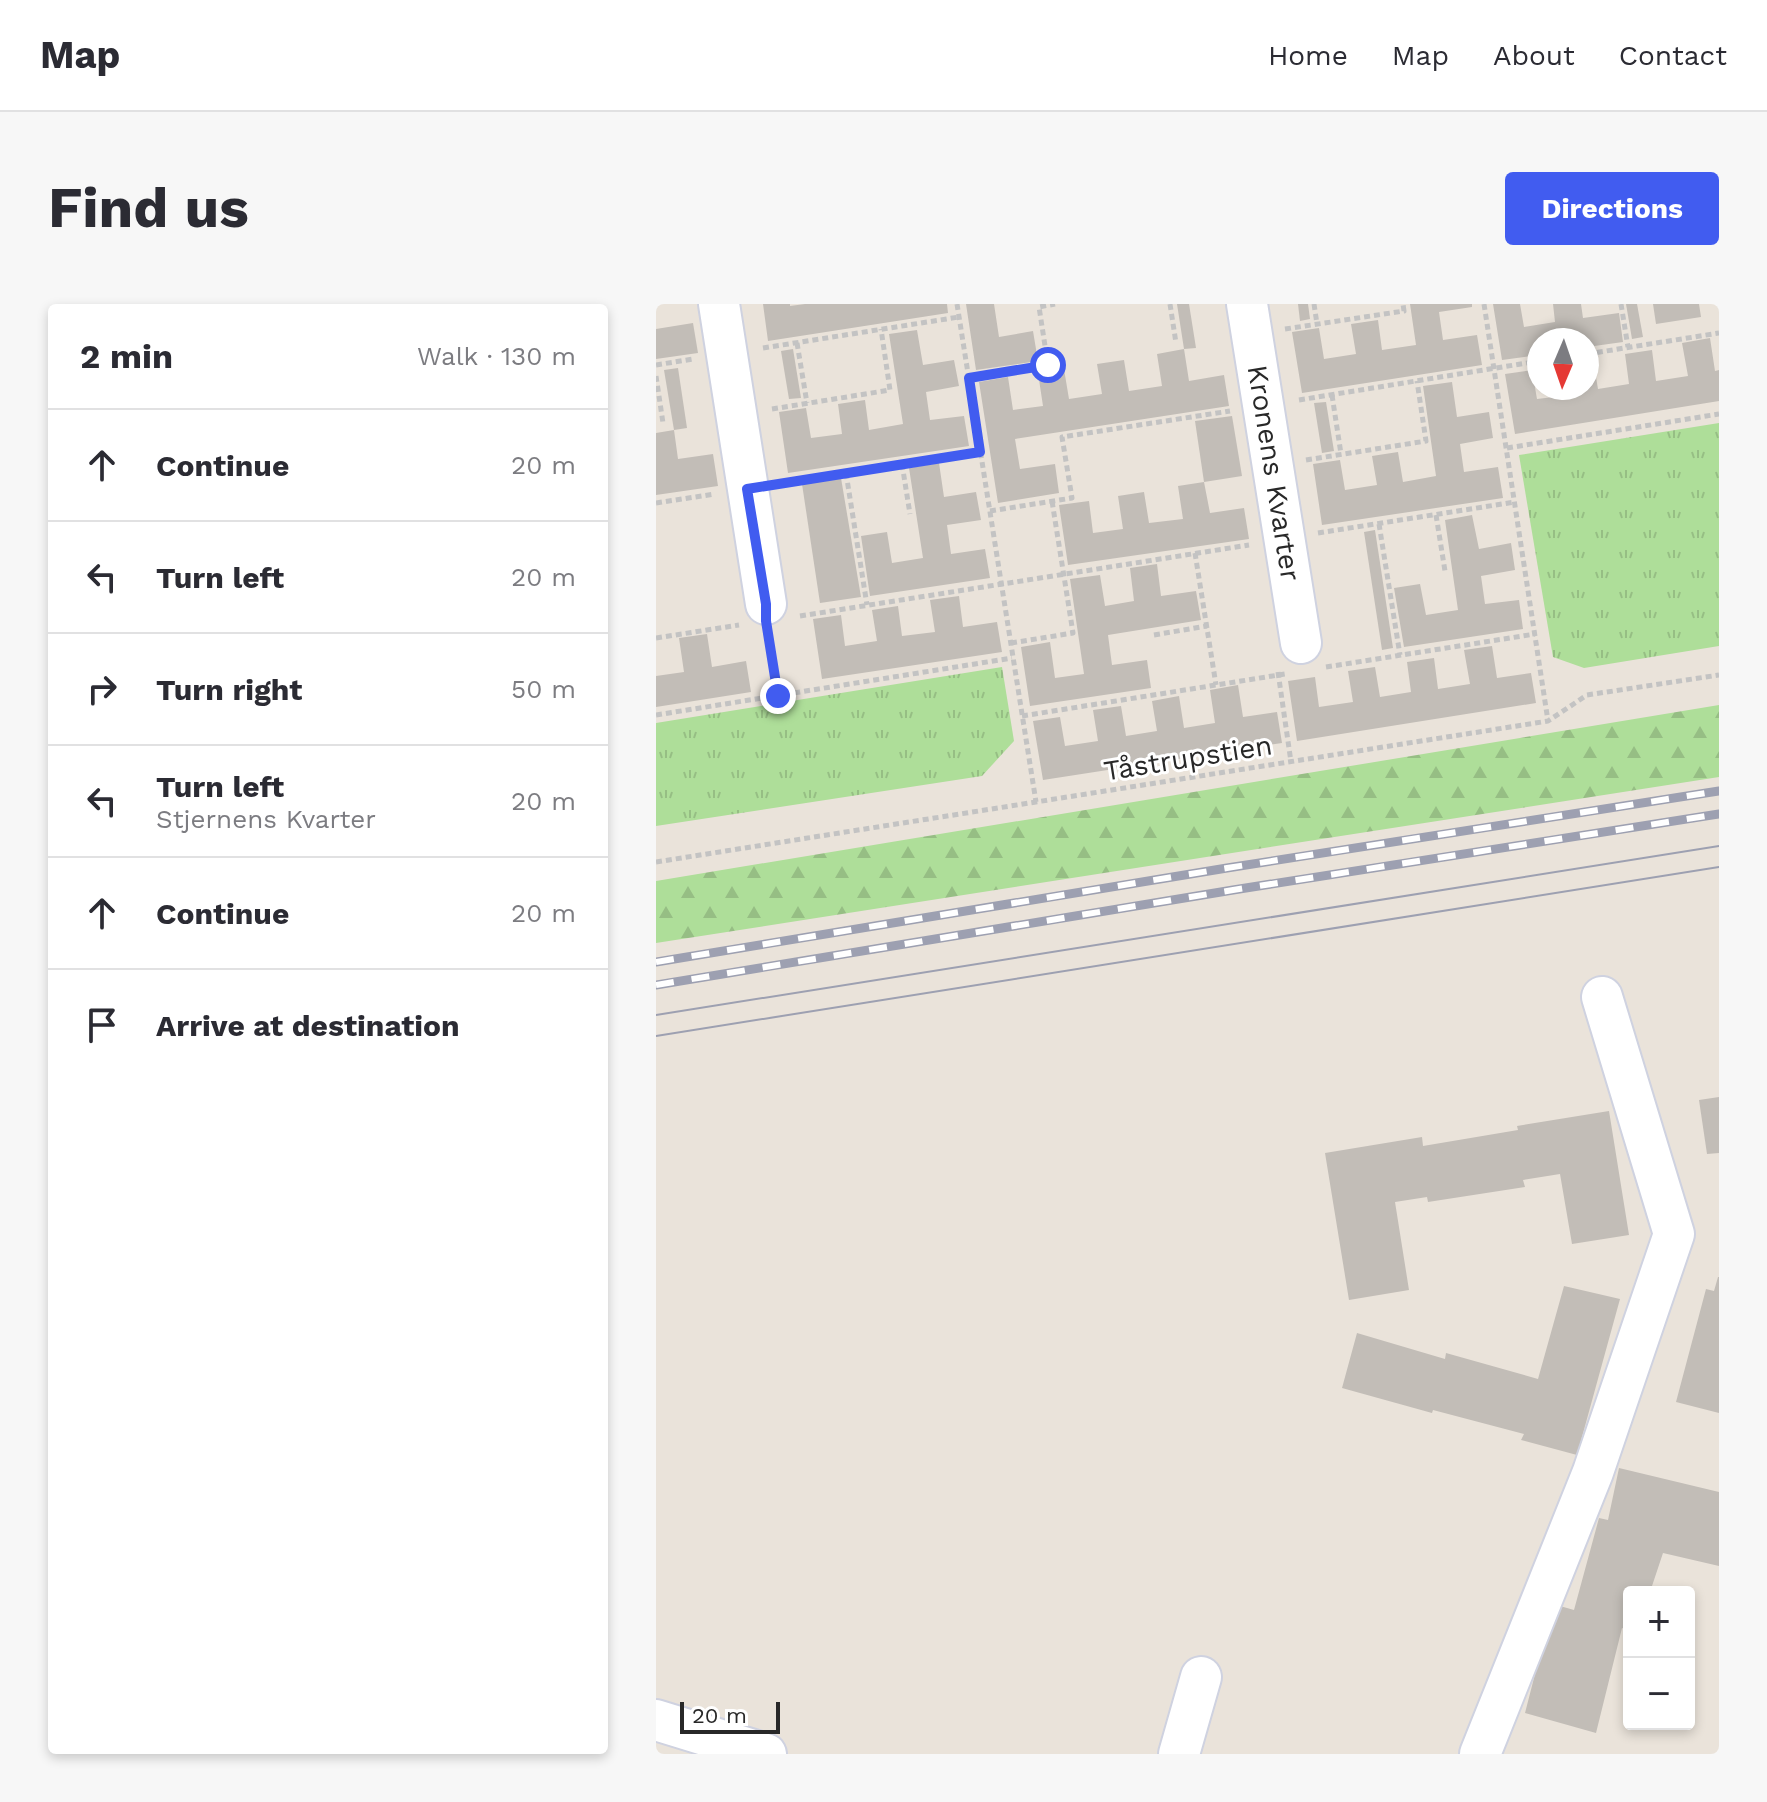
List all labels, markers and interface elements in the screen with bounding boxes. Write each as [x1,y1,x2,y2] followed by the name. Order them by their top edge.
[40,33,120,77] text: Map
[1268,39,1348,72] text: Home
[1392,39,1449,72] text: Map
[1493,39,1575,72] text: About
[1619,39,1727,72] text: Contact
[1505,172,1719,245] button: Directions
[48,175,249,241] text: Find us
[1527,328,1599,400] north arrow
[80,336,173,376] text: 2 min
[417,341,576,371] text: Walk · 130 m
[1030,347,1066,383] route start
[1241,363,1307,583] street label: Kronens Kvarter
[80,443,124,487] icon: ahead
[156,448,289,483] text: Continue
[511,450,576,480] text: 20 m
[80,555,124,599] icon: left
[156,560,284,595] text: Turn left
[511,562,576,592] text: 20 m
[80,667,124,711] icon: right
[156,672,302,707] text: Turn right
[511,674,576,704] text: 50 m
[760,678,796,714] route end
[1101,728,1275,788] street label: Tåstrupstien
[156,769,284,804] text: Turn left
[80,779,124,823] icon: left
[511,786,576,816] text: 20 m
[156,804,376,834] text: Stjernens Kvarter
[80,891,124,935] icon: ahead
[156,896,289,931] text: Continue
[511,898,576,928] text: 20 m
[80,1003,124,1047] icon: arrive
[156,1008,460,1043] text: Arrive at destination
[1623,1586,1695,1730] map controls
[1623,1586,1695,1658] button: +
[1623,1658,1695,1730] button: −
[680,1698,780,1734] scale bar
[692,1703,747,1728] text: 20 m

